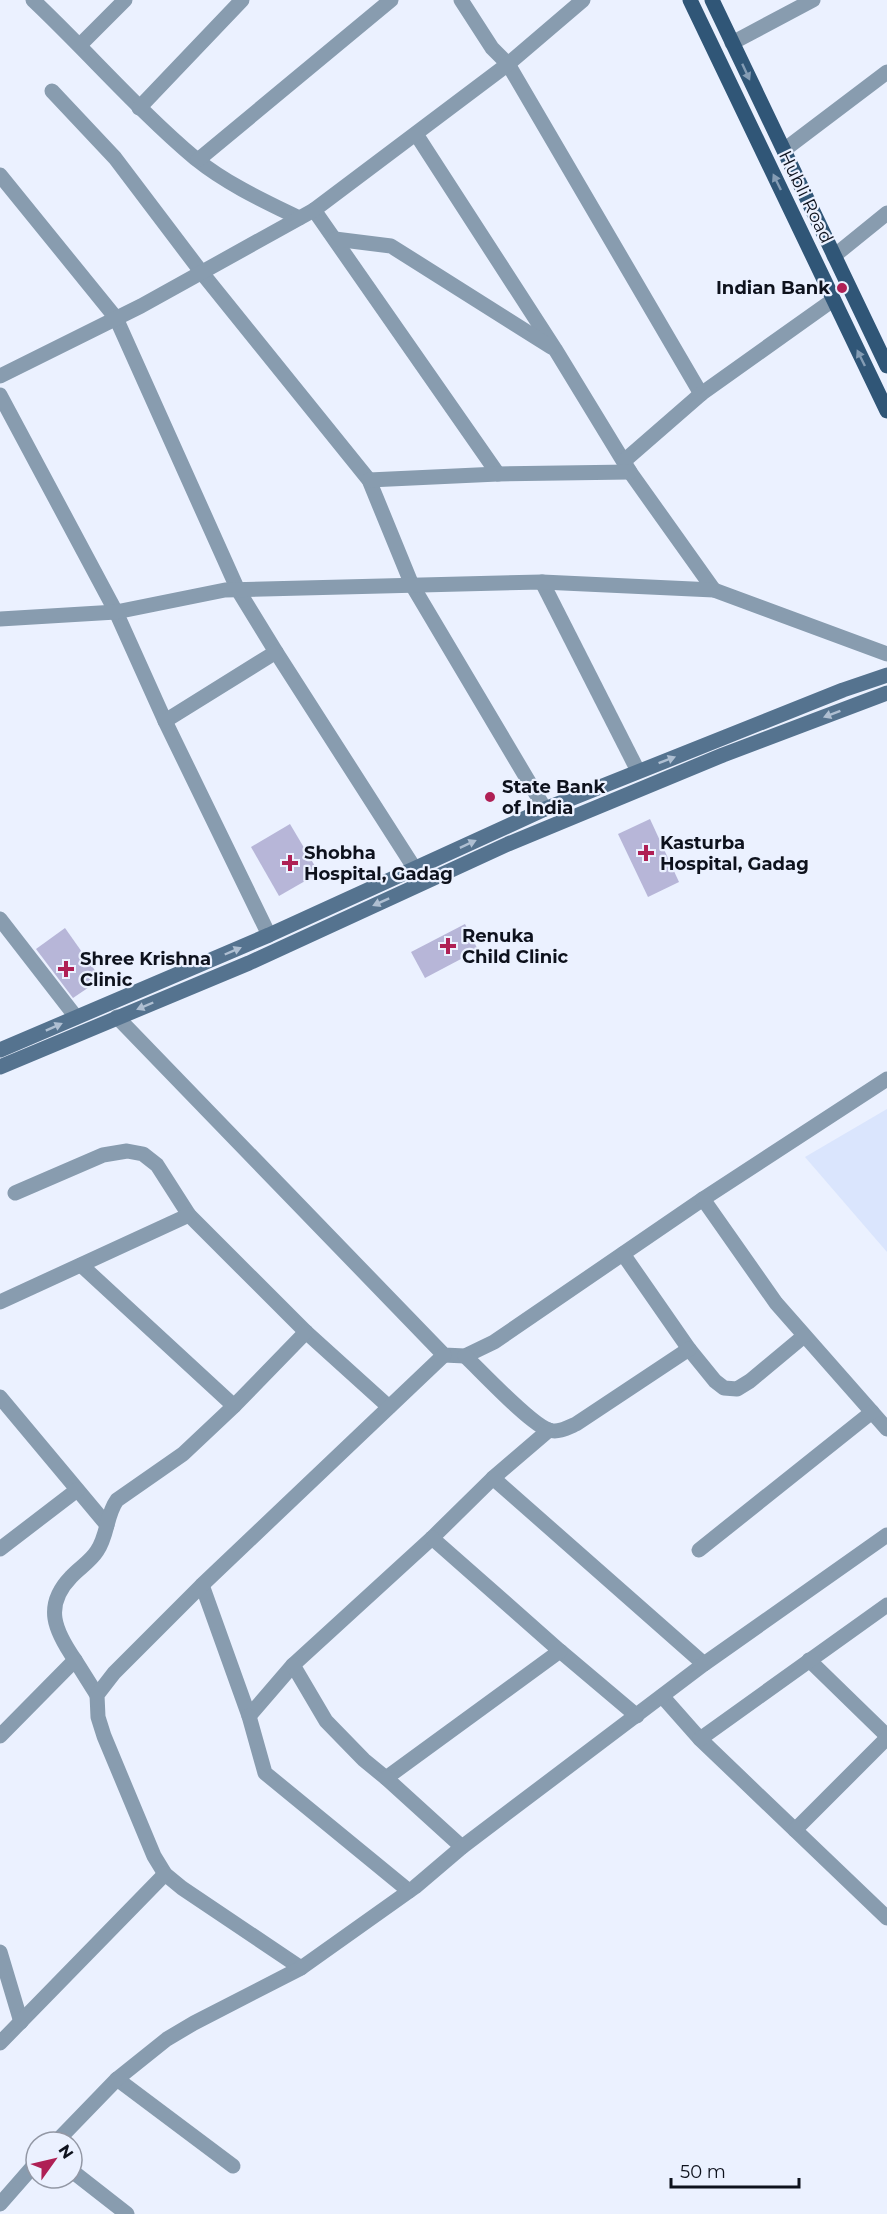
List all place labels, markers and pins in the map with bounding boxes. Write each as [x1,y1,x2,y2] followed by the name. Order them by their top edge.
[716,277,830,299] place label: Indian Bank
[835,281,849,295] marker: Indian Bank
[502,776,605,819] place label: State Bank of India
[483,790,497,804] marker: State Bank of India
[660,832,809,875] place label: Kasturba Hospital, Gadag
[304,842,453,885] place label: Shobha Hospital, Gadag
[637,844,655,862] marker: Kasturba Hospital, Gadag
[281,854,299,872] marker: Shobha Hospital, Gadag
[462,925,569,968] place label: Renuka Child Clinic
[439,937,457,955] marker: Renuka Child Clinic
[80,948,211,991] place label: Shree Krishna Clinic
[57,960,75,978] marker: Shree Krishna Clinic

